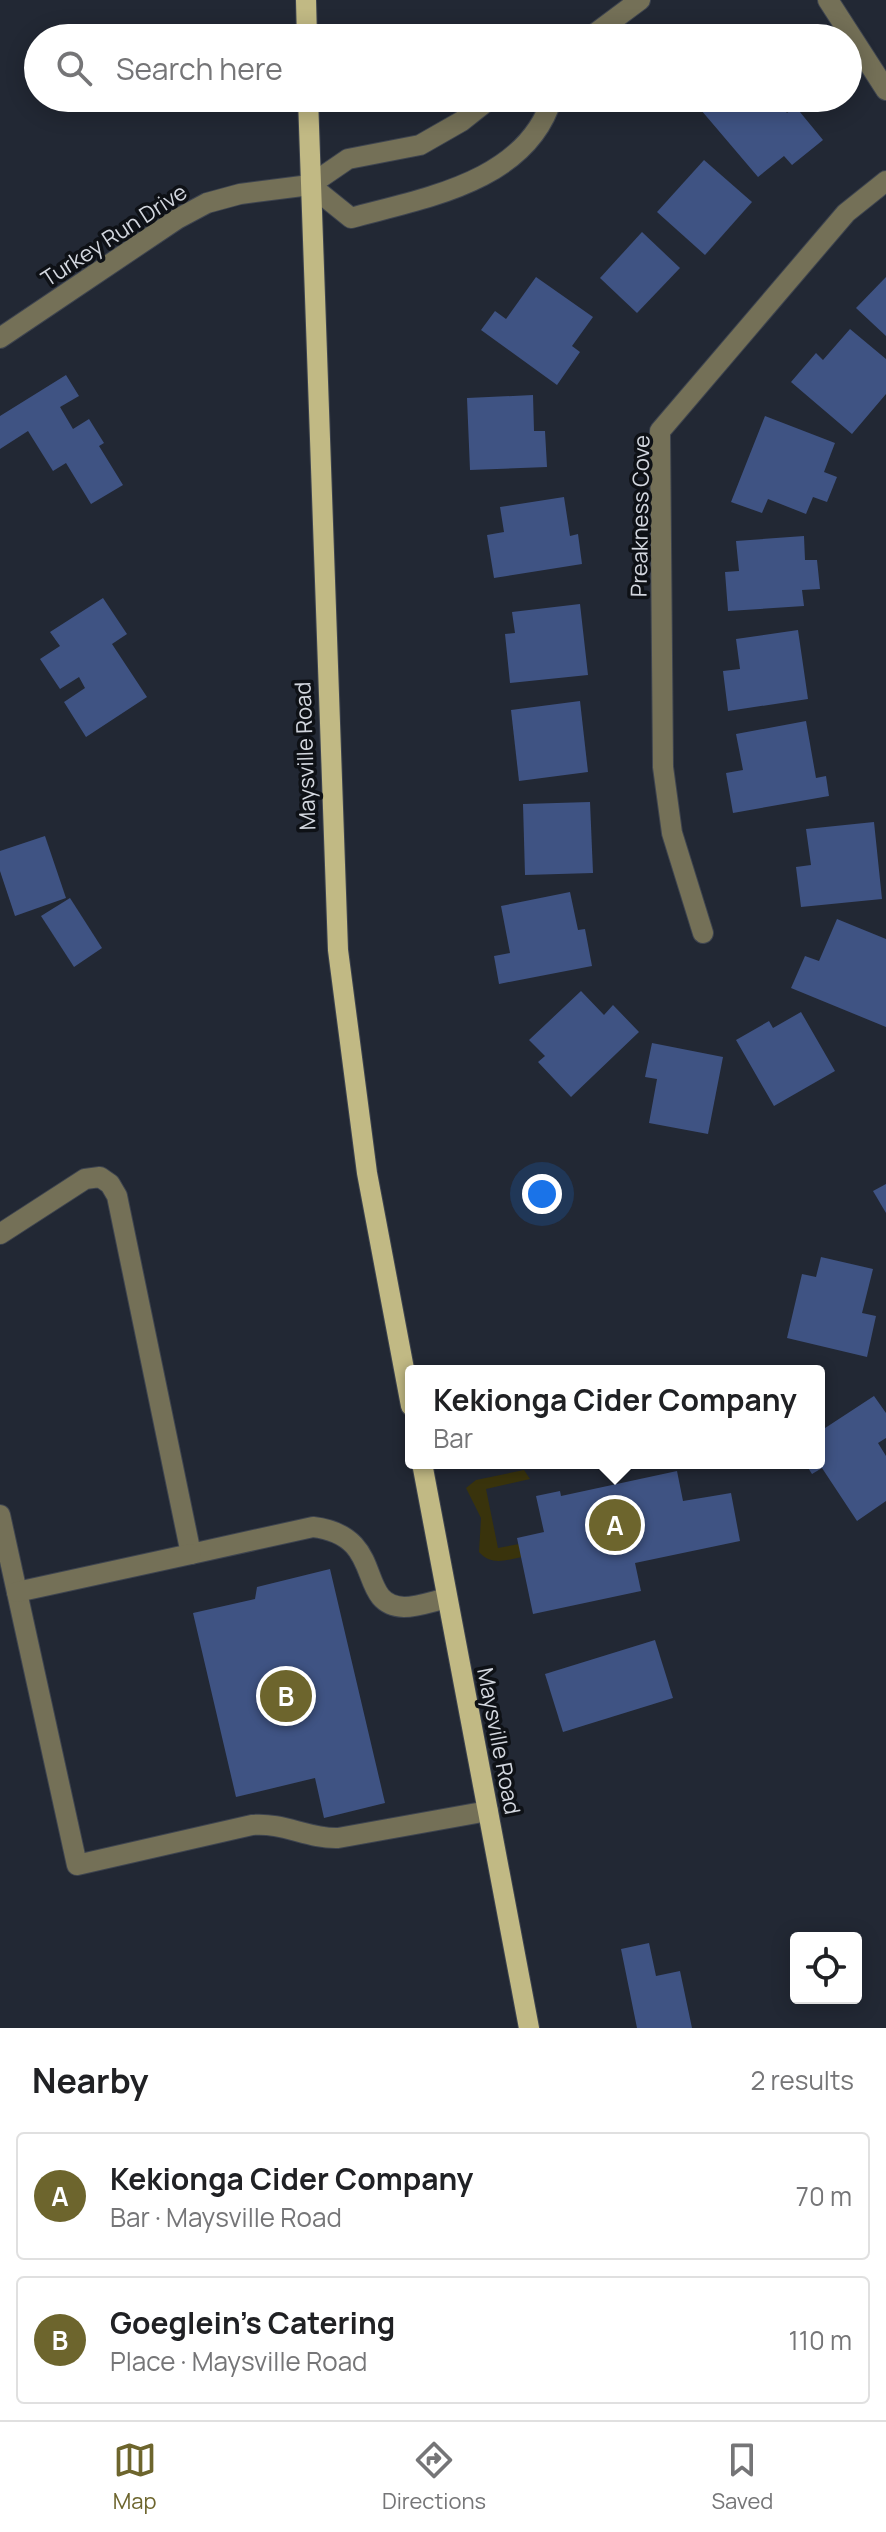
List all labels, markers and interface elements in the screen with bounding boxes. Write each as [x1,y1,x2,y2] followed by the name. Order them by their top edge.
[24,24,862,112] search box
[52,46,96,90] icon: search
[116,48,283,89] text: Search here
[35,177,193,293] street label: Turkey Run Drive
[624,435,656,597] street label: Preakness Cove
[287,681,323,831] street label: Maysville Road
[522,1174,562,1214] your location
[405,1365,825,1469] popup
[433,1379,797,1420] text: Kekionga Cider Company
[433,1420,473,1456] text: Bar
[589,1495,641,1555] pin: A
[470,1665,528,1817] street label: Maysville Road
[260,1666,312,1726] pin: B
[790,1932,862,2004] map controls
[790,1932,862,2004] button: locate
[32,2057,148,2103] text: Nearby
[750,2062,854,2098] text: 2 results
[110,2158,473,2199] text: Kekionga Cider Company
[51,2178,69,2214] text: A
[796,2178,852,2214] text: 70 m
[110,2199,342,2235] text: Bar · Maysville Road
[110,2302,395,2343] text: Goeglein's Catering
[52,2322,68,2358] text: B
[789,2322,852,2358] text: 110 m
[110,2343,368,2379] text: Place · Maysville Road
[113,2438,157,2516] tab: Map
[382,2438,486,2516] tab: Directions
[711,2438,773,2516] tab: Saved

